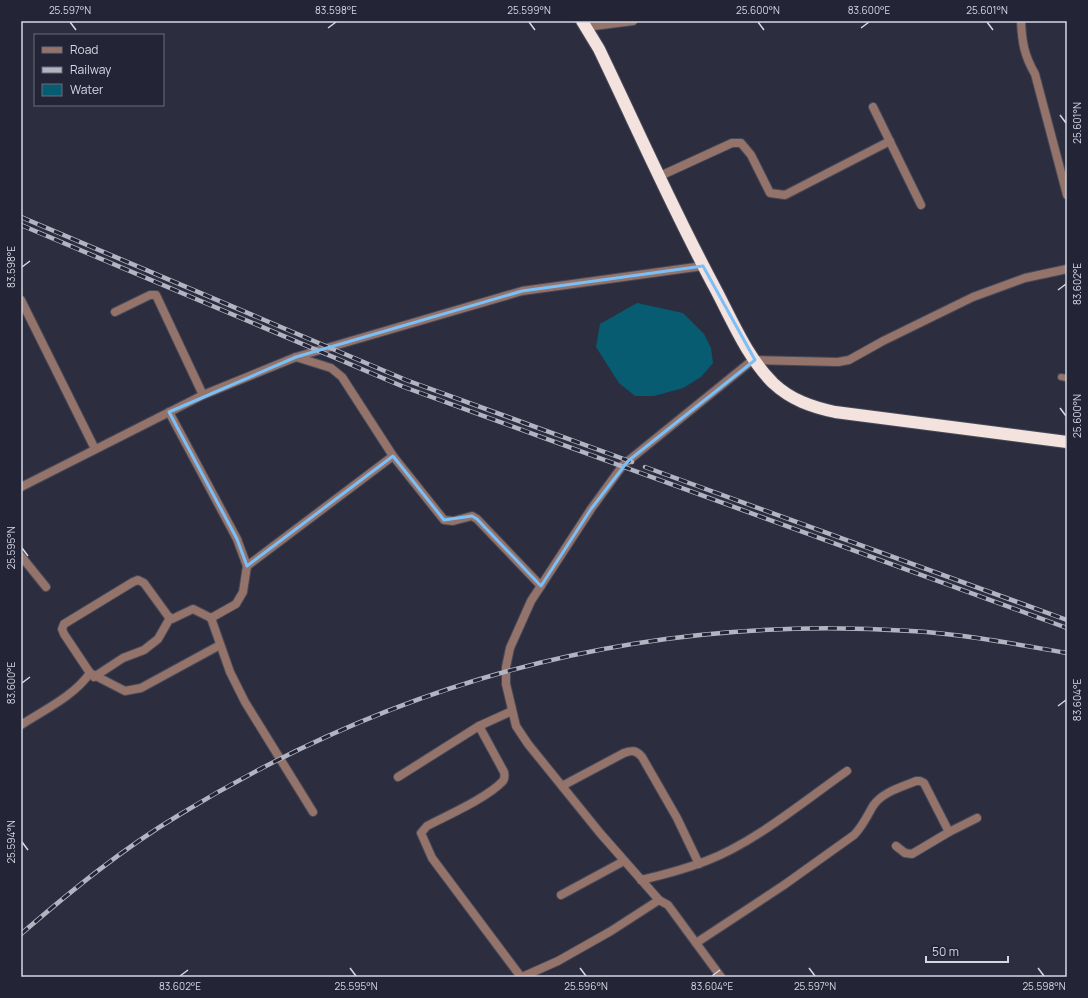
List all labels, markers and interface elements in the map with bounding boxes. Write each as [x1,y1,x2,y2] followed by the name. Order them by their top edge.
[49,3,91,17] text: 25.597°N
[315,3,357,17] text: 83.598°E
[507,3,551,17] text: 25.599°N
[736,3,780,17] text: 25.600°N
[848,3,891,17] text: 83.600°E
[966,3,1008,17] text: 25.601°N
[34,34,164,106] legend
[70,41,98,58] text: Road
[70,61,112,78] text: Railway
[70,81,104,98] text: Water
[1070,102,1084,144] text: 25.601°N
[4,246,18,288] text: 83.598°E
[1070,263,1084,305] text: 83.602°E
[1070,394,1084,438] text: 25.600°N
[4,526,18,570] text: 25.595°N
[4,661,18,704] text: 83.600°E
[1070,679,1084,721] text: 83.604°E
[4,820,18,864] text: 25.594°N
[926,938,1008,964] scale bar
[932,943,959,960] text: 50 m
[159,979,201,993] text: 83.602°E
[334,979,378,993] text: 25.595°N
[564,979,608,993] text: 25.596°N
[691,979,733,993] text: 83.604°E
[794,979,836,993] text: 25.597°N
[1022,979,1066,993] text: 25.598°N

